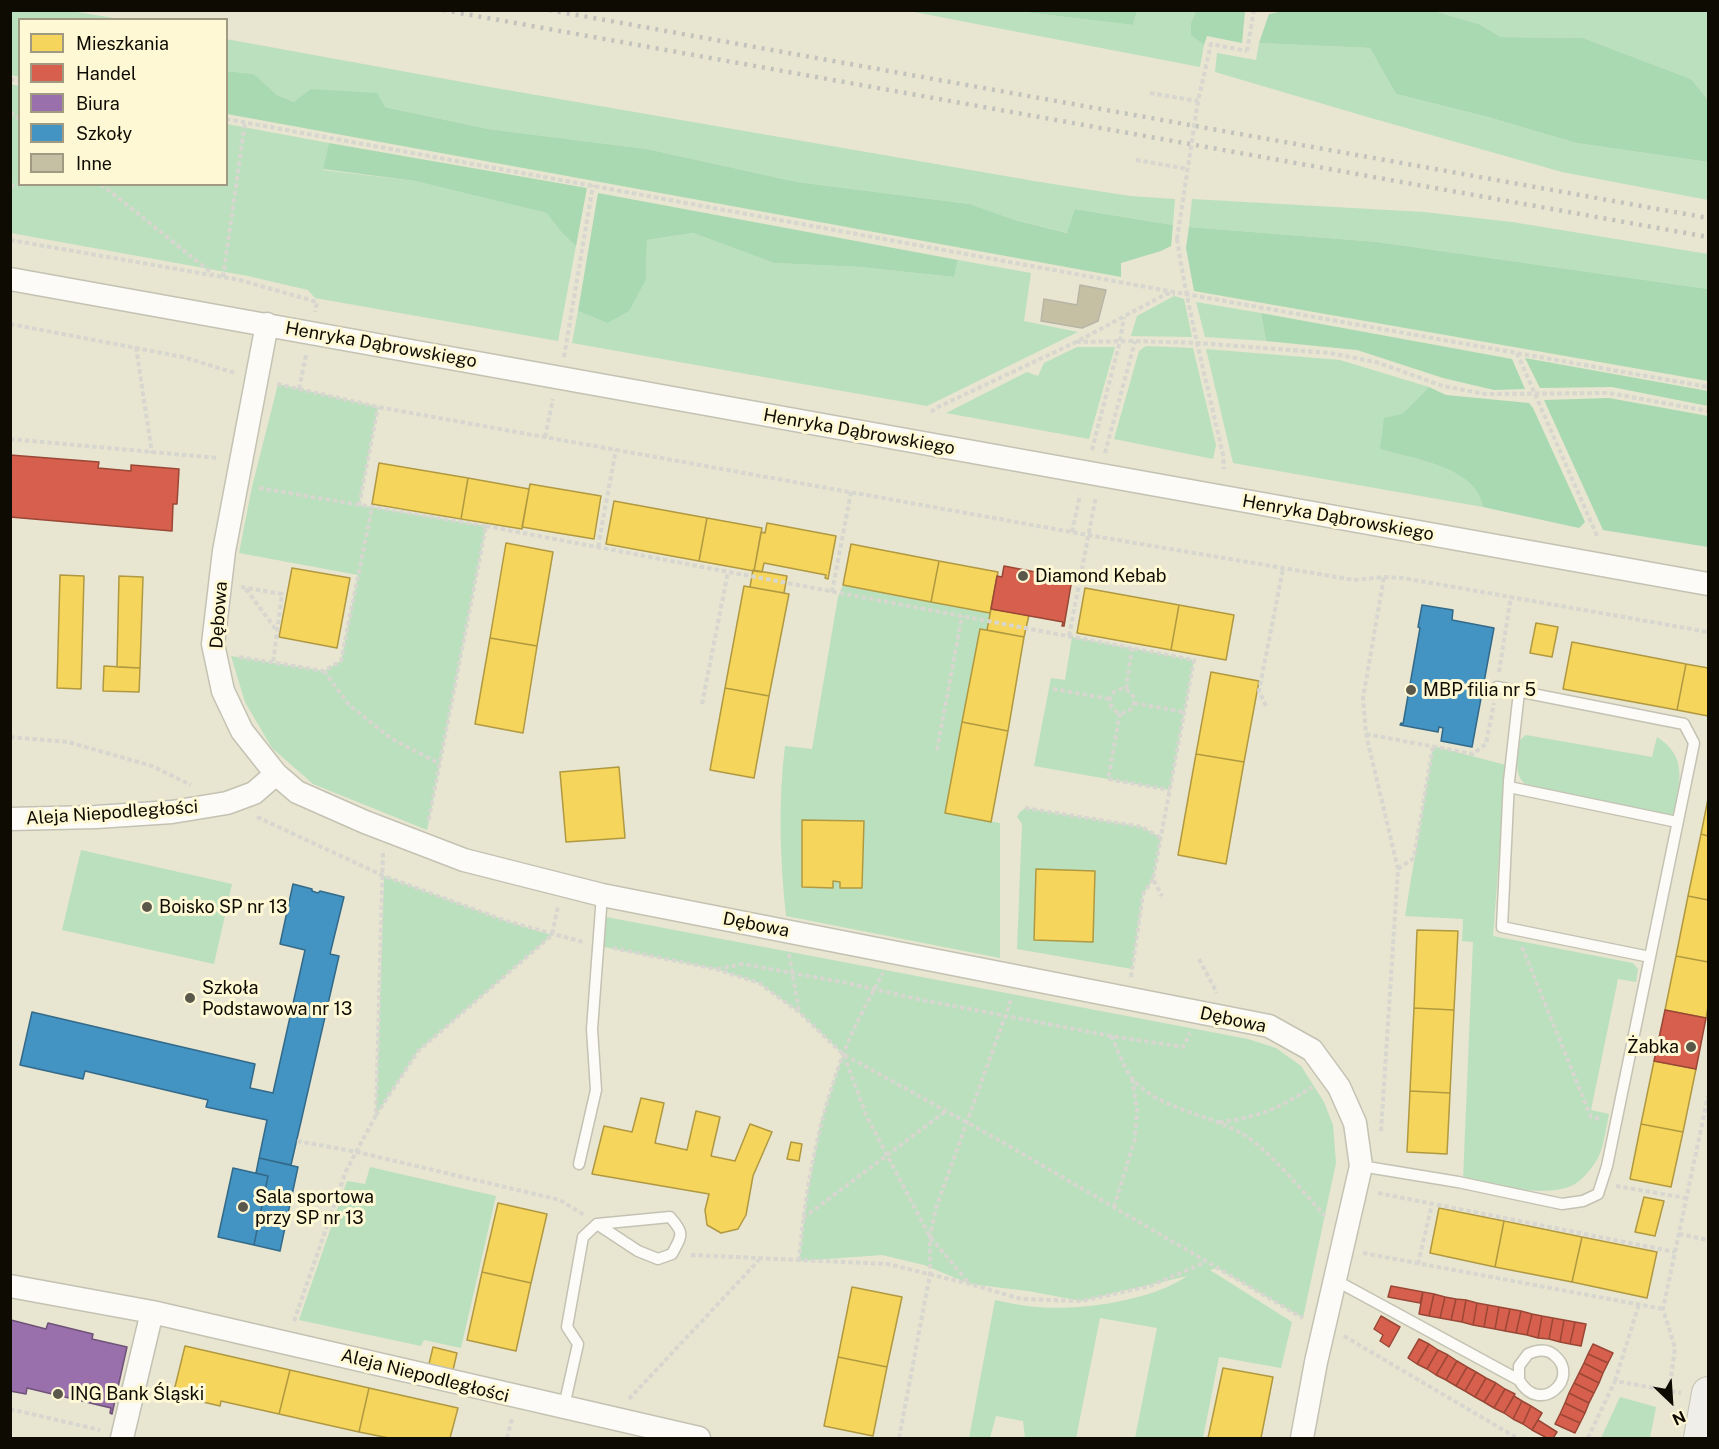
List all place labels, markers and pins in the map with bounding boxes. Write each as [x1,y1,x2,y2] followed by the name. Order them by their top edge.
[1035,565,1166,587] place label: Diamond Kebab
[1016,569,1030,583] marker: Diamond Kebab
[1423,679,1536,701] place label: MBP filia nr 5
[1404,683,1418,697] marker: MBP filia nr 5
[159,896,287,918] place label: Boisko SP nr 13
[140,900,154,914] marker: Boisko SP nr 13
[202,977,352,1020] place label: Szkoła Podstawowa nr 13
[183,991,197,1005] marker: Szkoła Podstawowa nr 13
[1627,1036,1679,1058] place label: Żabka
[1684,1040,1698,1054] marker: Żabka
[255,1186,374,1228] place label: Sala sportowa przy SP nr 13
[236,1200,250,1214] marker: Sala sportowa przy SP nr 13
[70,1383,204,1405] place label: ING Bank Śląski
[51,1387,65,1401] marker: ING Bank Śląski

